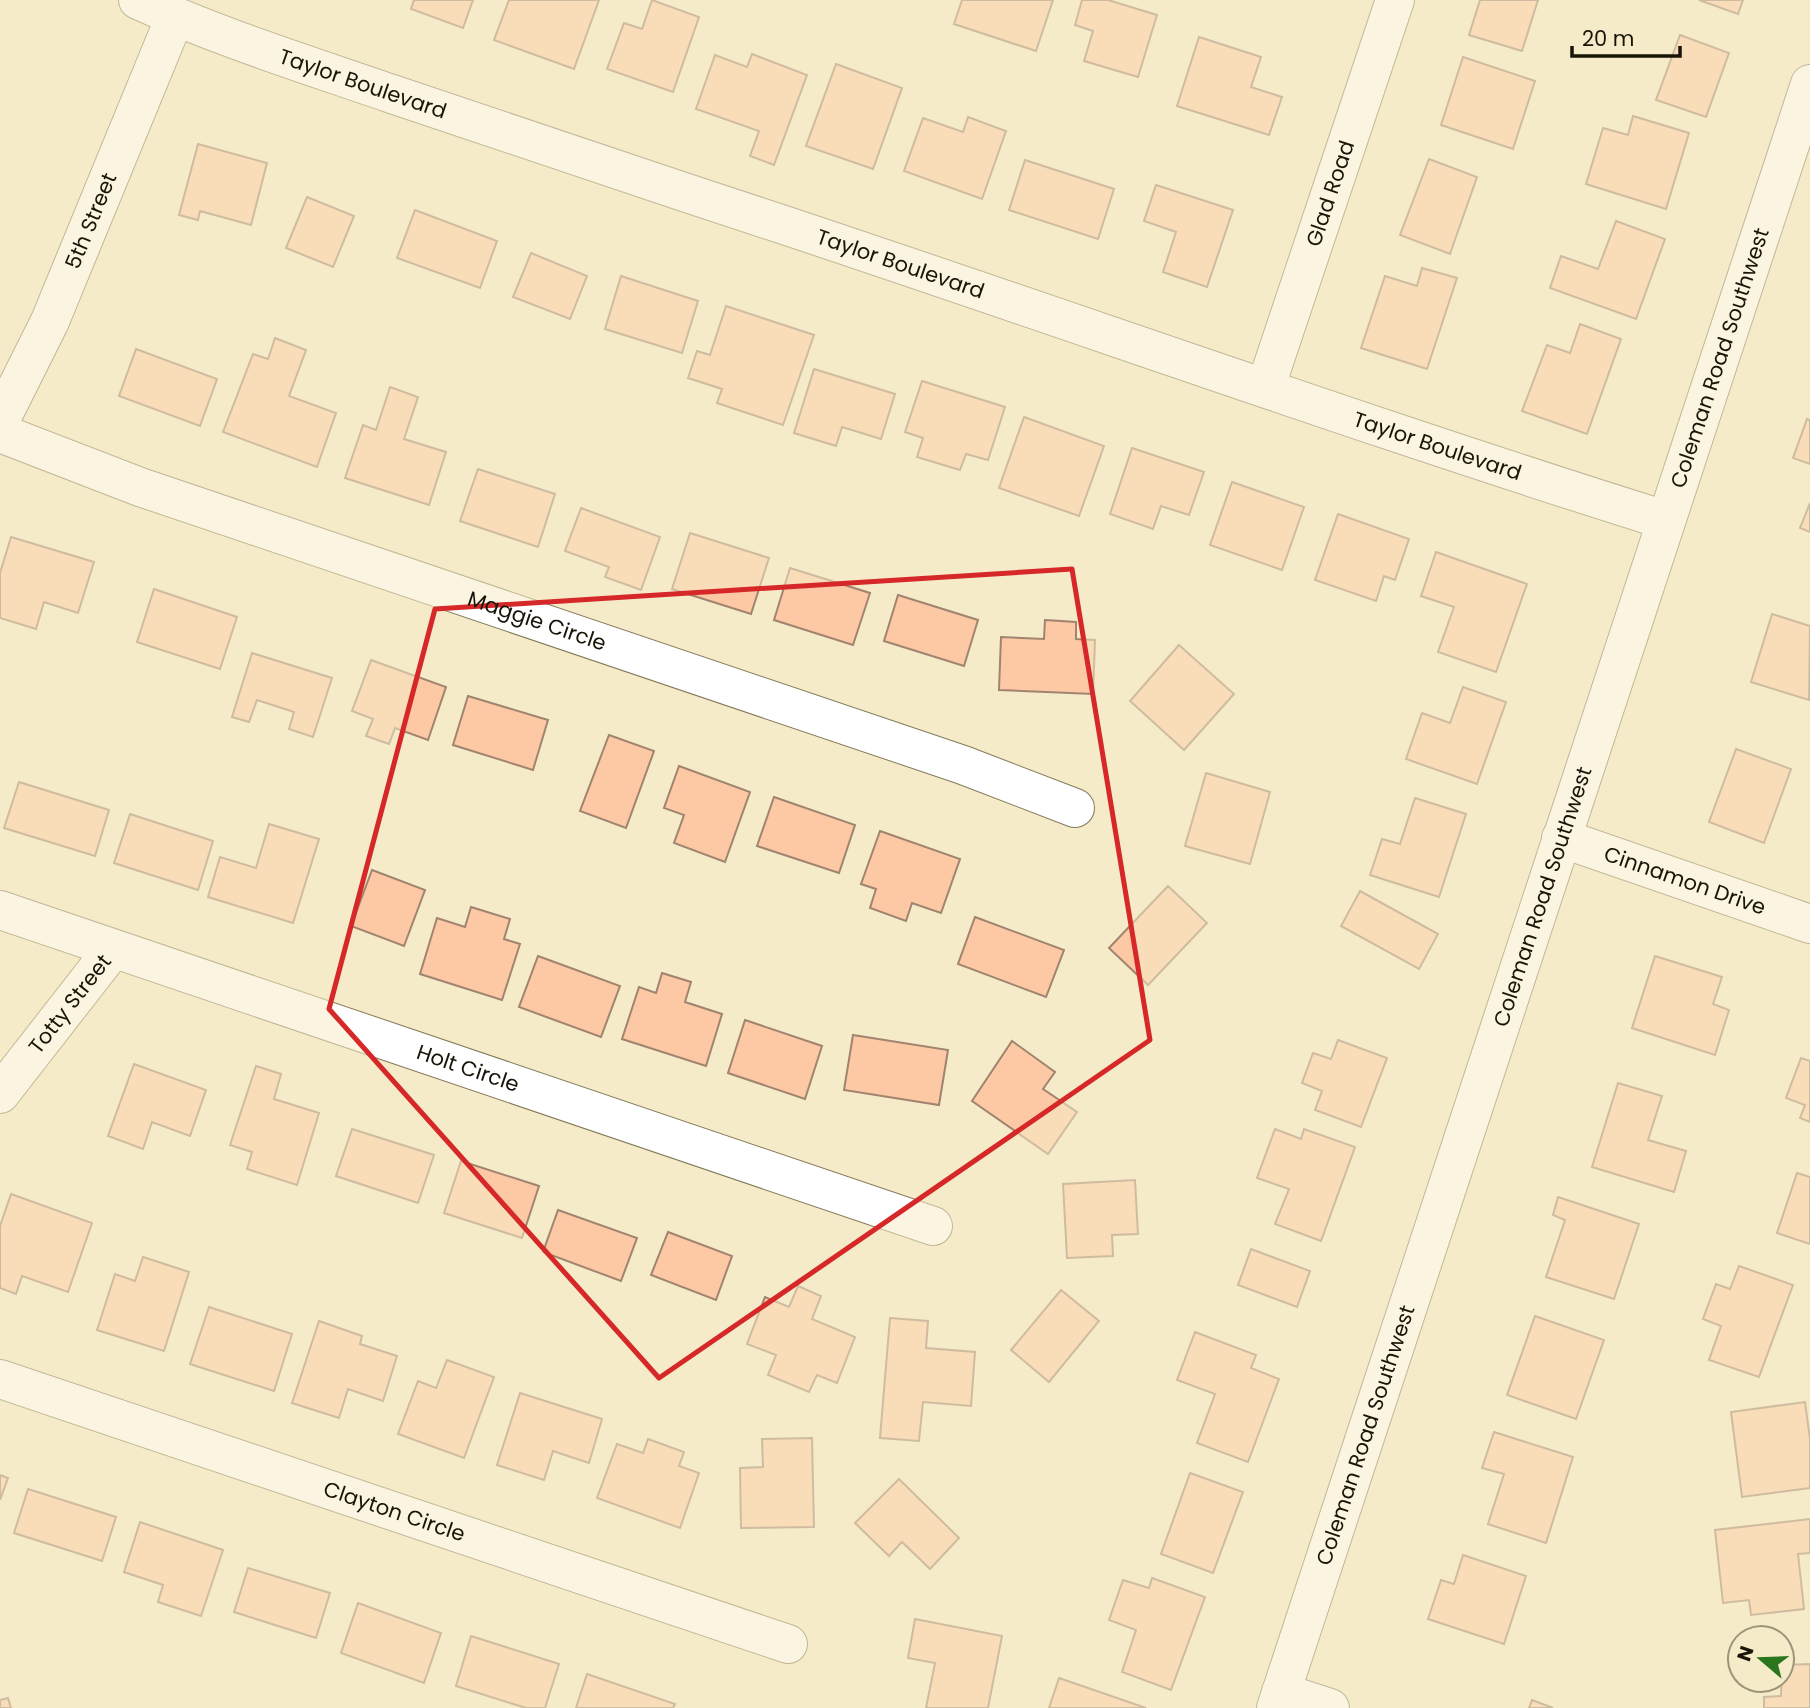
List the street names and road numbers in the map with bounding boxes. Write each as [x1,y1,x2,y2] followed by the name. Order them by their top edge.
[275,41,451,125] street label: Taylor Boulevard
[1299,136,1361,250] street label: Glad Road
[58,168,123,273] street label: 5th Street
[813,222,988,306] street label: Taylor Boulevard
[1663,224,1776,492] street label: Coleman Road Southwest
[1350,404,1525,487] street label: Taylor Boulevard
[464,584,610,657] street label: Maggie Circle
[1486,763,1599,1030] street label: Coleman Road Southwest
[1600,839,1770,922] street label: Cinnamon Drive
[22,948,118,1060] street label: Totty Street
[413,1037,523,1099] street label: Holt Circle
[1309,1301,1421,1569] street label: Coleman Road Southwest
[320,1474,469,1548] street label: Clayton Circle

